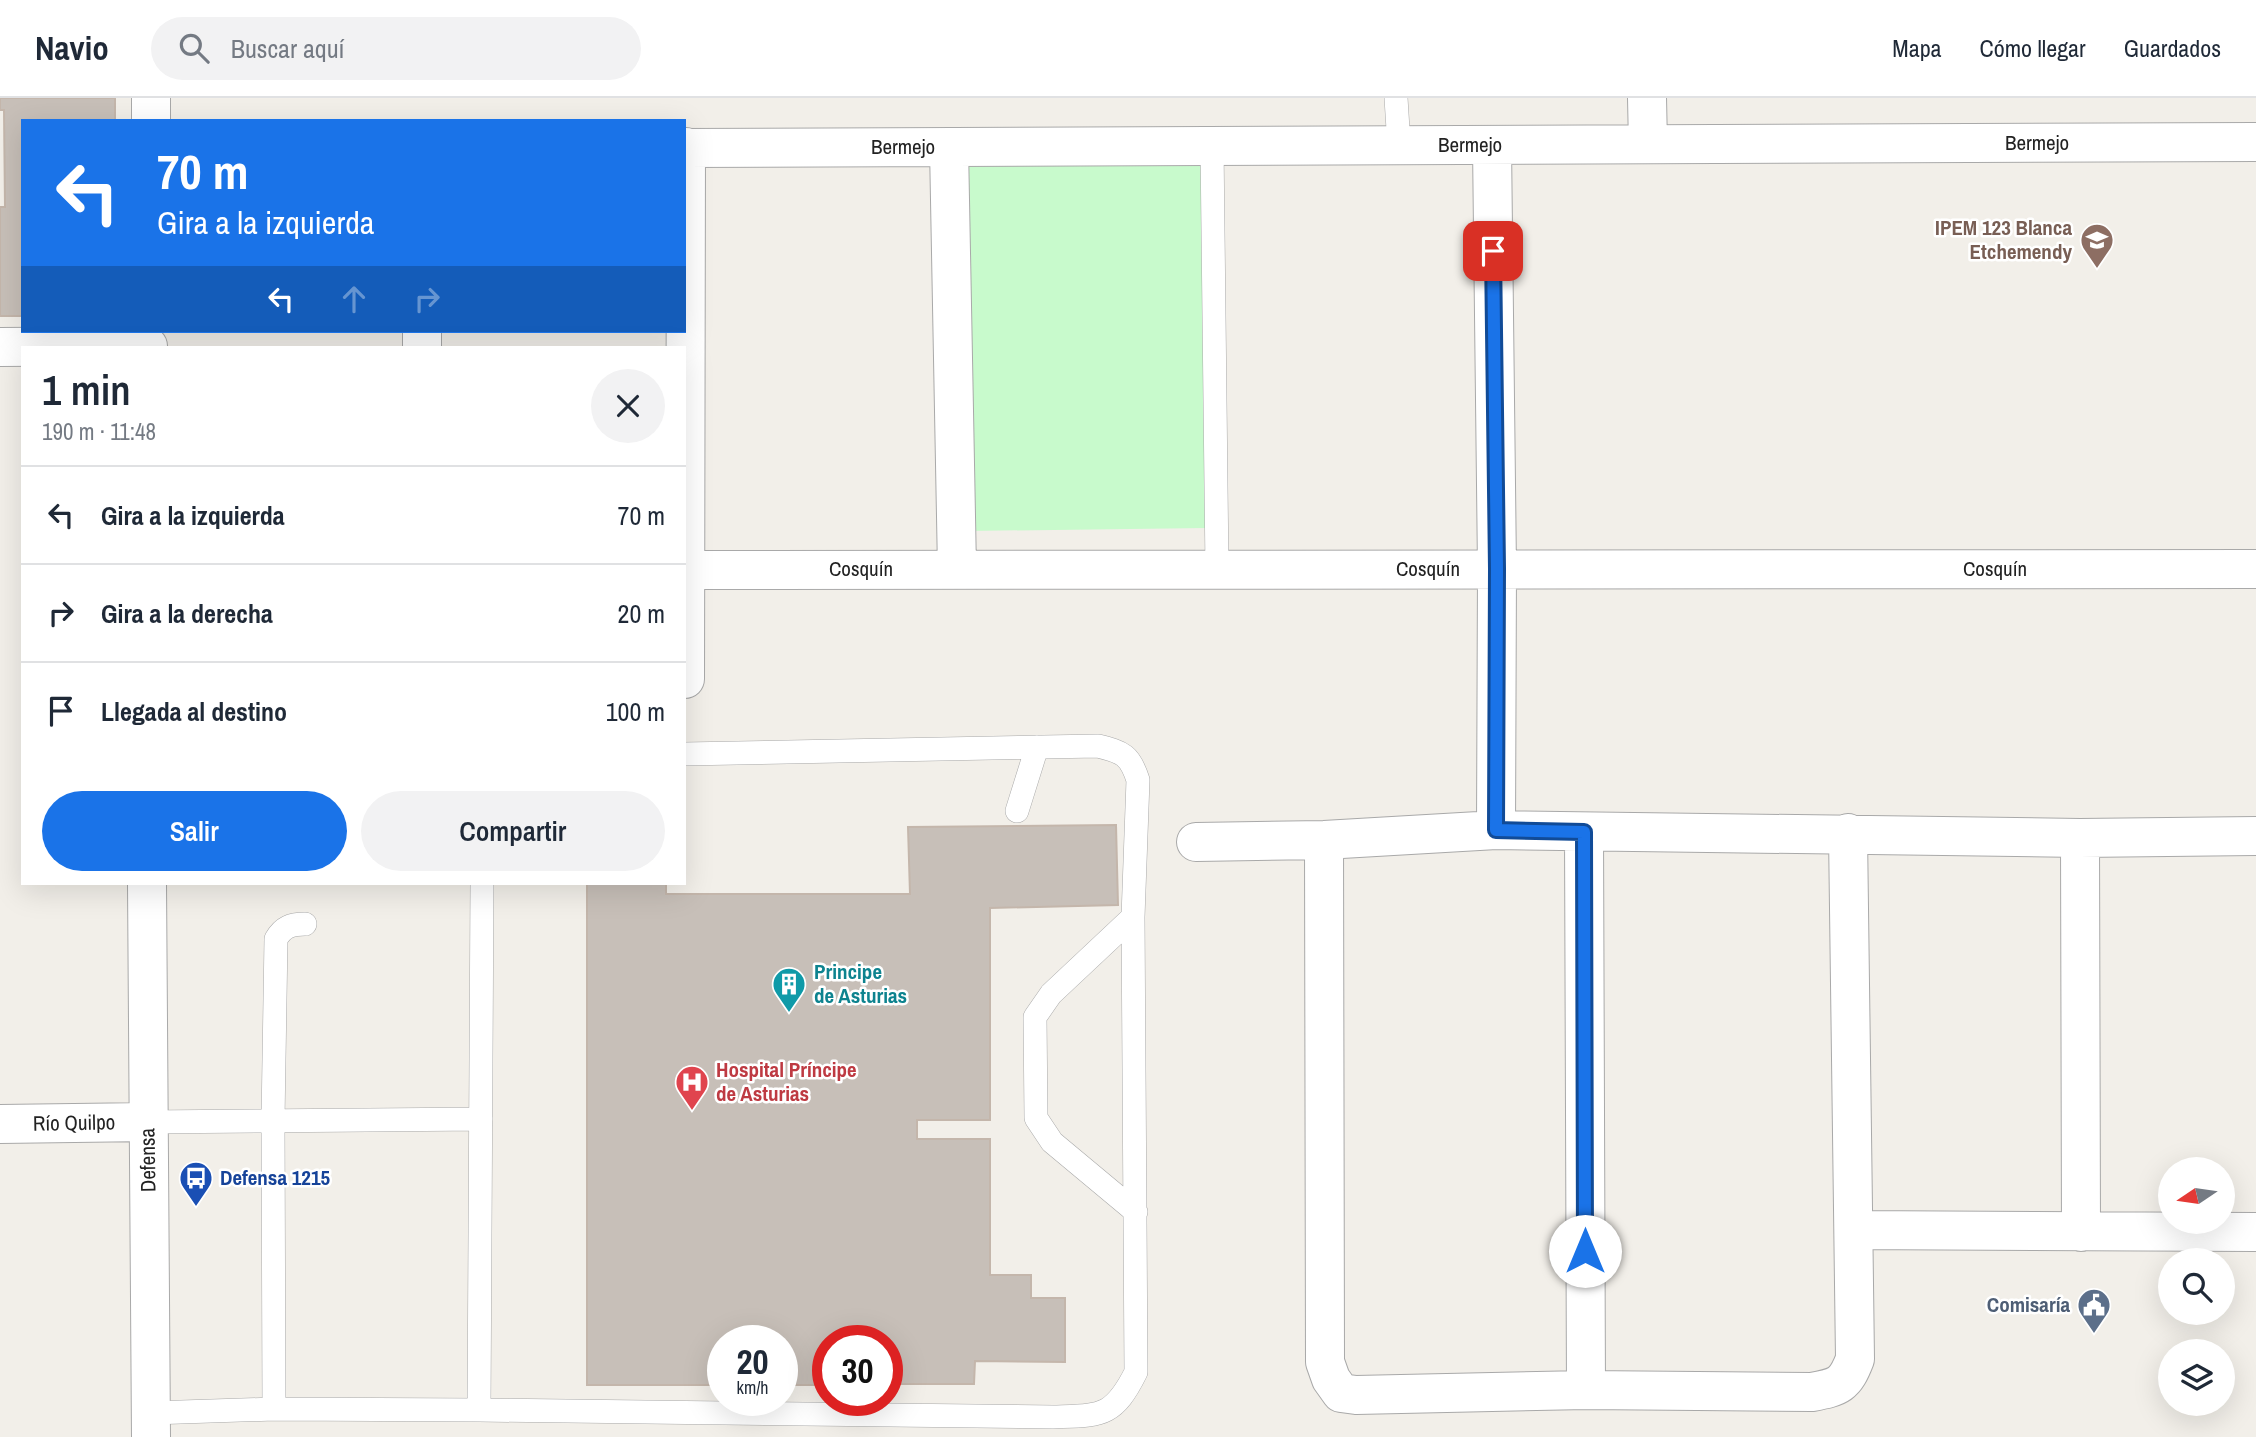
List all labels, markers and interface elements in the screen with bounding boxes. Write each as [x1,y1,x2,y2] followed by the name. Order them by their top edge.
[151,17,641,80] search box
[35,26,109,70] text: Navio
[175,29,213,67] icon: search
[231,31,344,66] text: Buscar aquí
[1892,32,1942,64] text: Mapa
[1980,32,2086,64] text: Cómo llegar
[2124,32,2221,64] text: Guardados
[2005,128,2069,157] street label: Bermejo
[1438,130,1502,159] street label: Bermejo
[871,132,935,161] street label: Bermejo
[157,138,249,204] text: 70 m
[42,147,133,238] icon: left
[157,201,374,244] text: Gira a la izquierda
[1935,213,2072,266] place label: IPEM 123 Blanca Etchemendy
[1463,221,1523,281] pin
[2078,221,2116,270] school or university icon: IPEM 123 Blanca Etchemendy
[1474,232,1512,270] icon: arrive
[262,280,300,318] icon: left
[335,280,373,318] icon: ahead
[408,280,446,318] icon: right
[42,362,131,418] text: 1 min
[591,369,665,443] button: close
[42,416,156,447] text: 190 m · 11:48
[42,496,80,534] icon: left
[101,498,285,533] text: Gira a la izquierda
[618,498,665,533] text: 70 m
[829,554,893,583] street label: Cosquín
[1396,554,1460,583] street label: Cosquín
[1963,554,2027,583] street label: Cosquín
[42,594,80,632] icon: right
[101,596,273,631] text: Gira a la derecha
[618,596,665,631] text: 20 m
[42,692,80,730] icon: arrive
[101,694,287,729] text: Llegada al destino
[606,694,665,729] text: 100 m
[42,791,347,871] button: Salir
[361,791,665,871] button: Compartir
[814,957,907,1010] place label: Principe de Asturias
[770,965,808,1014] building icon: Principe de Asturias
[716,1055,857,1108] place label: Hospital Príncipe de Asturias
[673,1063,711,1112] hospital icon: Hospital Príncipe de Asturias
[33,1107,115,1138] street label: Río Quilpo
[132,1127,163,1192] street label: Defensa
[2158,1157,2235,1234] north arrow
[2158,1157,2235,1416] map controls
[177,1159,215,1208] bus stop icon: Defensa 1215
[220,1163,331,1192] place label: Defensa 1215
[1548,1214,1622,1288] position arrow
[2158,1248,2235,1325] button: search
[2075,1286,2113,1335] public building icon: Comisaría
[1987,1290,2070,1319] place label: Comisaría
[812,1325,903,1416] speed limit sign: 30
[737,1338,768,1385] text: 20
[2158,1339,2235,1416] button: layers
[737,1375,769,1400] text: km/h

